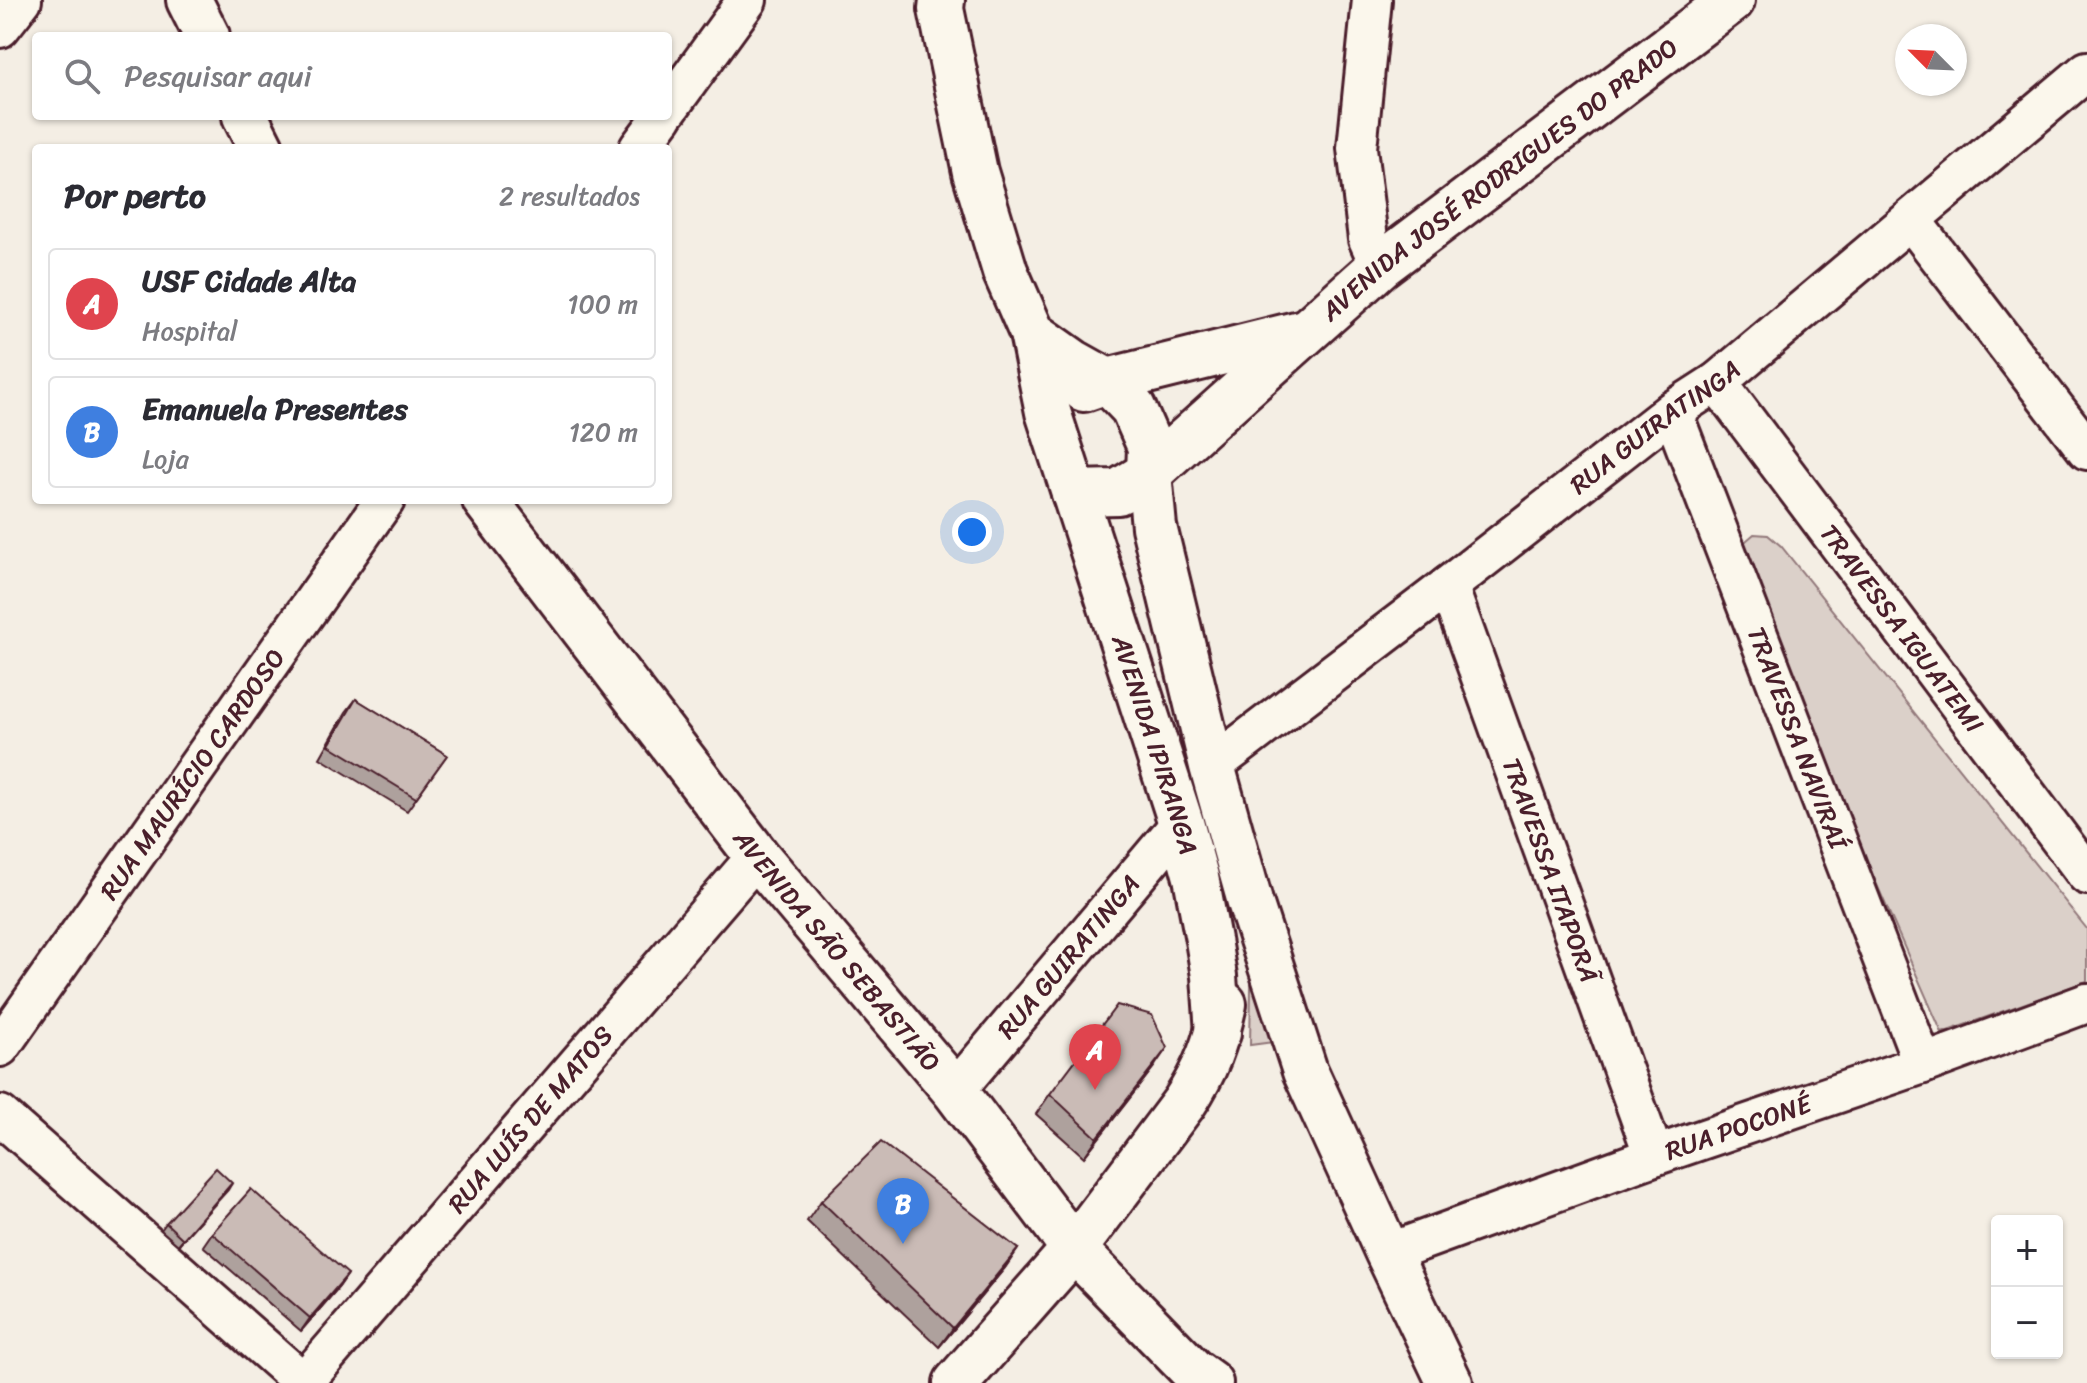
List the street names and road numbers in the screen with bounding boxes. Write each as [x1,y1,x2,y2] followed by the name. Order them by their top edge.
[1309,25,1688,333] street label: AVENIDA JOSÉ RODRIGUES DO PRADO
[1559,348,1752,506] street label: RUA GUIRATINGA
[1808,513,1996,743] street label: TRAVESSA IGUATEMI
[1734,620,1862,857] street label: TRAVESSA NAVIRAÍ
[1098,628,1212,860] street label: AVENIDA IPIRANGA
[87,638,297,910] street label: RUA MAURÍCIO CARDOSO
[1489,751,1613,992] street label: TRAVESSA ITAPORÃ
[720,818,953,1083] street label: AVENIDA SÃO SEBASTIÃO
[985,863,1152,1050] street label: RUA GUIRATINGA
[435,1015,625,1224] street label: RUA LUÍS DE MATOS
[1659,1080,1819,1174] street label: RUA POCONÉ

